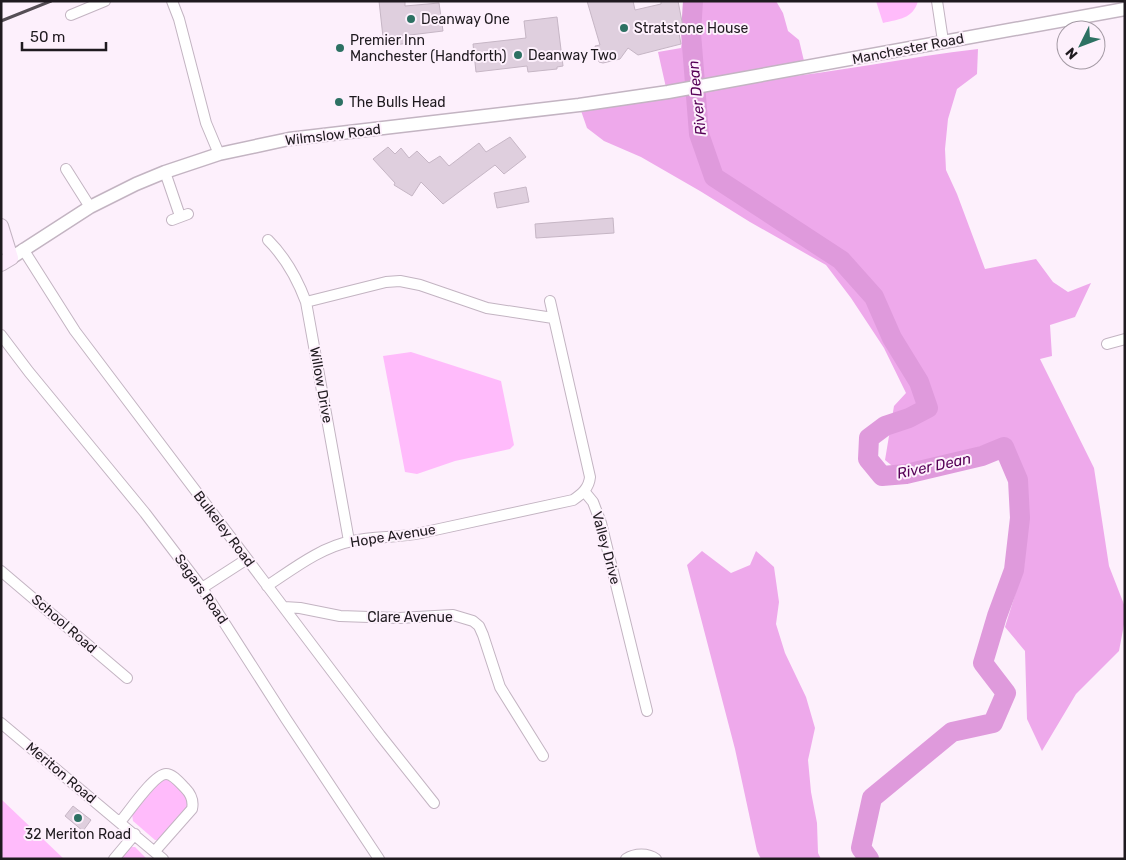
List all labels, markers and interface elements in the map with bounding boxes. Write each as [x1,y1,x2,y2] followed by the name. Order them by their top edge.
[421,11,510,28] place label: Deanway One
[405,13,417,25] marker: Deanway One
[22,20,106,52] scale bar
[634,20,749,37] place label: Stratstone House
[1056,20,1106,70] north arrow
[618,22,630,34] marker: Stratstone House
[30,28,65,46] text: 50 m
[851,30,965,68] street label: Manchester Road
[350,32,506,65] place label: Premier Inn Manchester (Handforth)
[334,42,346,54] marker: Premier Inn Manchester (Handforth)
[1062,44,1081,63] text: N
[528,47,617,64] place label: Deanway Two
[512,49,524,61] marker: Deanway Two
[684,59,710,137] water label: River Dean
[349,94,446,111] place label: The Bulls Head
[333,96,345,108] marker: The Bulls Head
[284,121,382,149] street label: Wilmslow Road
[306,345,336,425] street label: Willow Drive
[895,449,973,483] water label: River Dean
[190,488,258,570] street label: Bulkeley Road
[588,510,624,587] street label: Valley Drive
[349,521,437,551] street label: Hope Avenue
[171,551,231,627] street label: Sagars Road
[28,591,100,657] street label: School Road
[367,609,453,626] street label: Clare Avenue
[22,739,100,807] street label: Meriton Road
[72,812,84,824] marker: 32 Meriton Road
[25,826,131,843] place label: 32 Meriton Road

